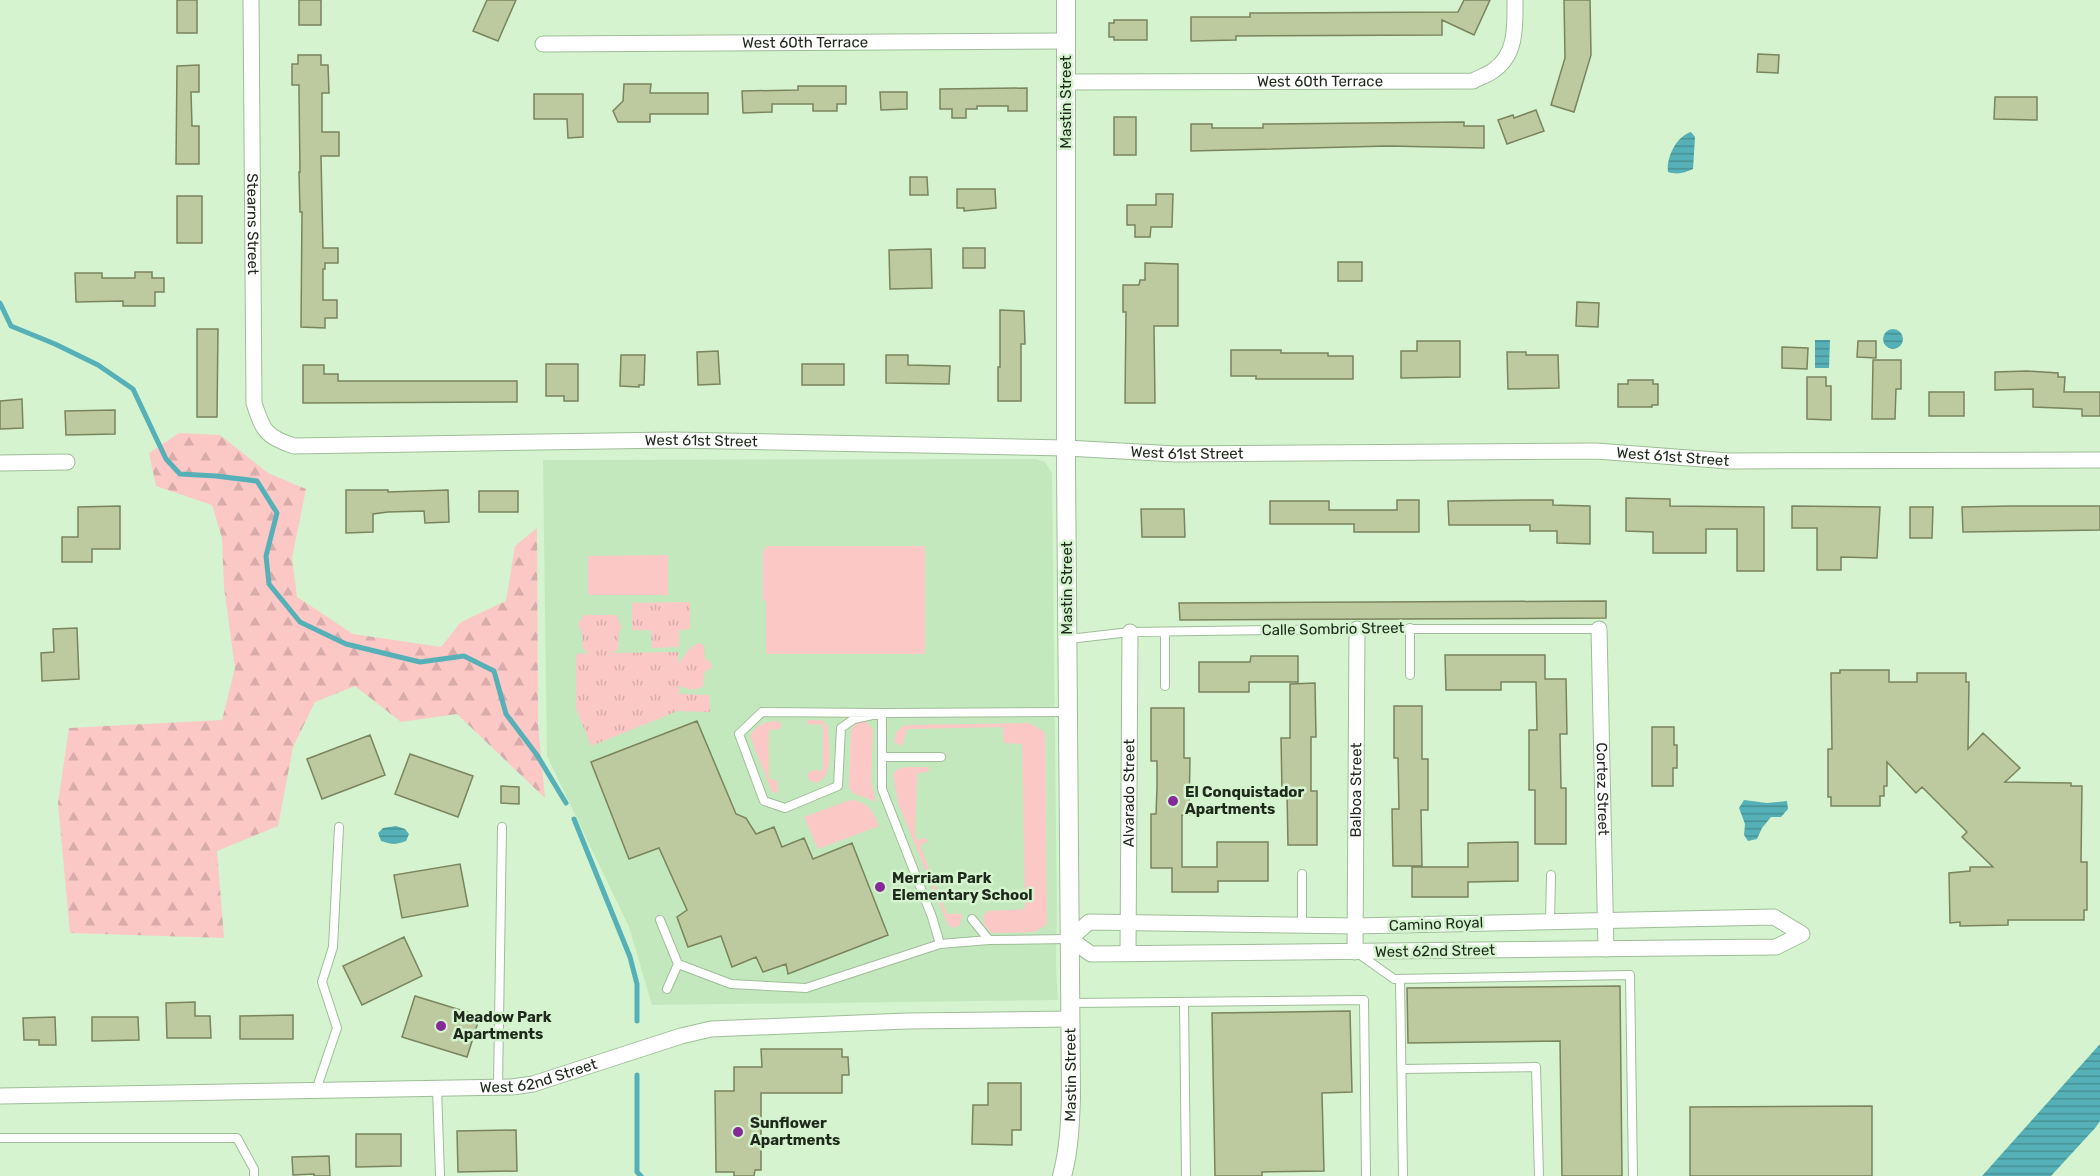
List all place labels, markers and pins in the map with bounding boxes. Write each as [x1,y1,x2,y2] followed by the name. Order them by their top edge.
[1185,783,1305,818] place label: El Conquistador Apartments
[1166,794,1180,808] marker: El Conquistador Apartments
[892,869,1033,904] place label: Merriam Park Elementary School
[873,880,887,894] marker: Merriam Park Elementary School
[453,1008,552,1043] place label: Meadow Park Apartments
[434,1019,448,1033] marker: Meadow Park Apartments
[750,1114,840,1149] place label: Sunflower Apartments
[731,1125,745,1139] marker: Sunflower Apartments

